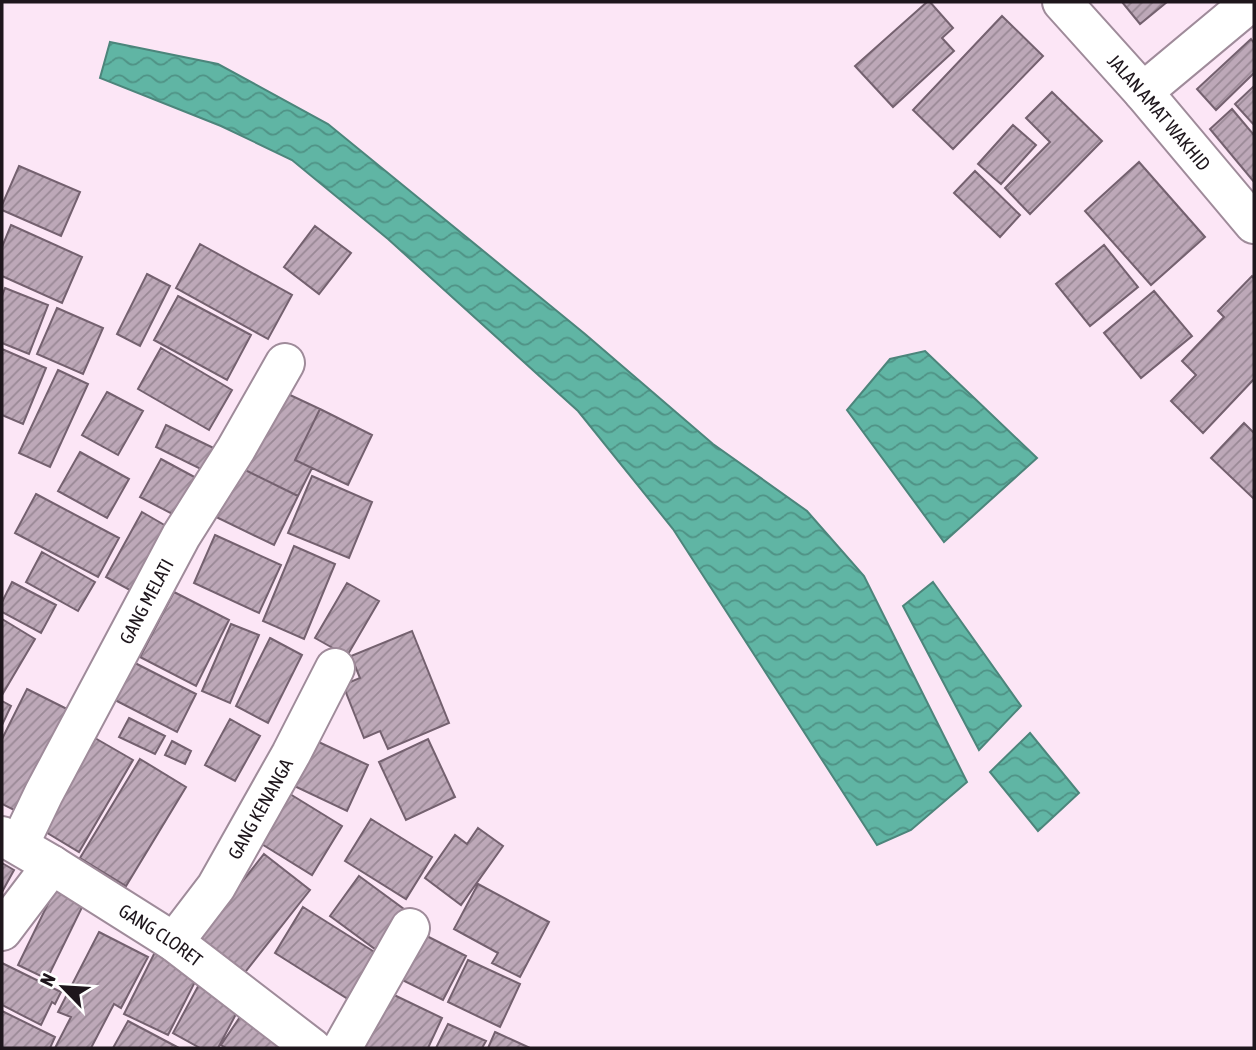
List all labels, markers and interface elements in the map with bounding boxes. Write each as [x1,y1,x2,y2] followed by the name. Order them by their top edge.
[1103,50,1215,175] street label: JALAN AMAT WAKHID
[115,555,178,648] street label: GANG MELATI
[223,754,297,863] street label: GANG KENANGA
[115,899,207,971] street label: GANG CLORET
[28,952,98,1022] north arrow
[35,970,60,990] text: N

